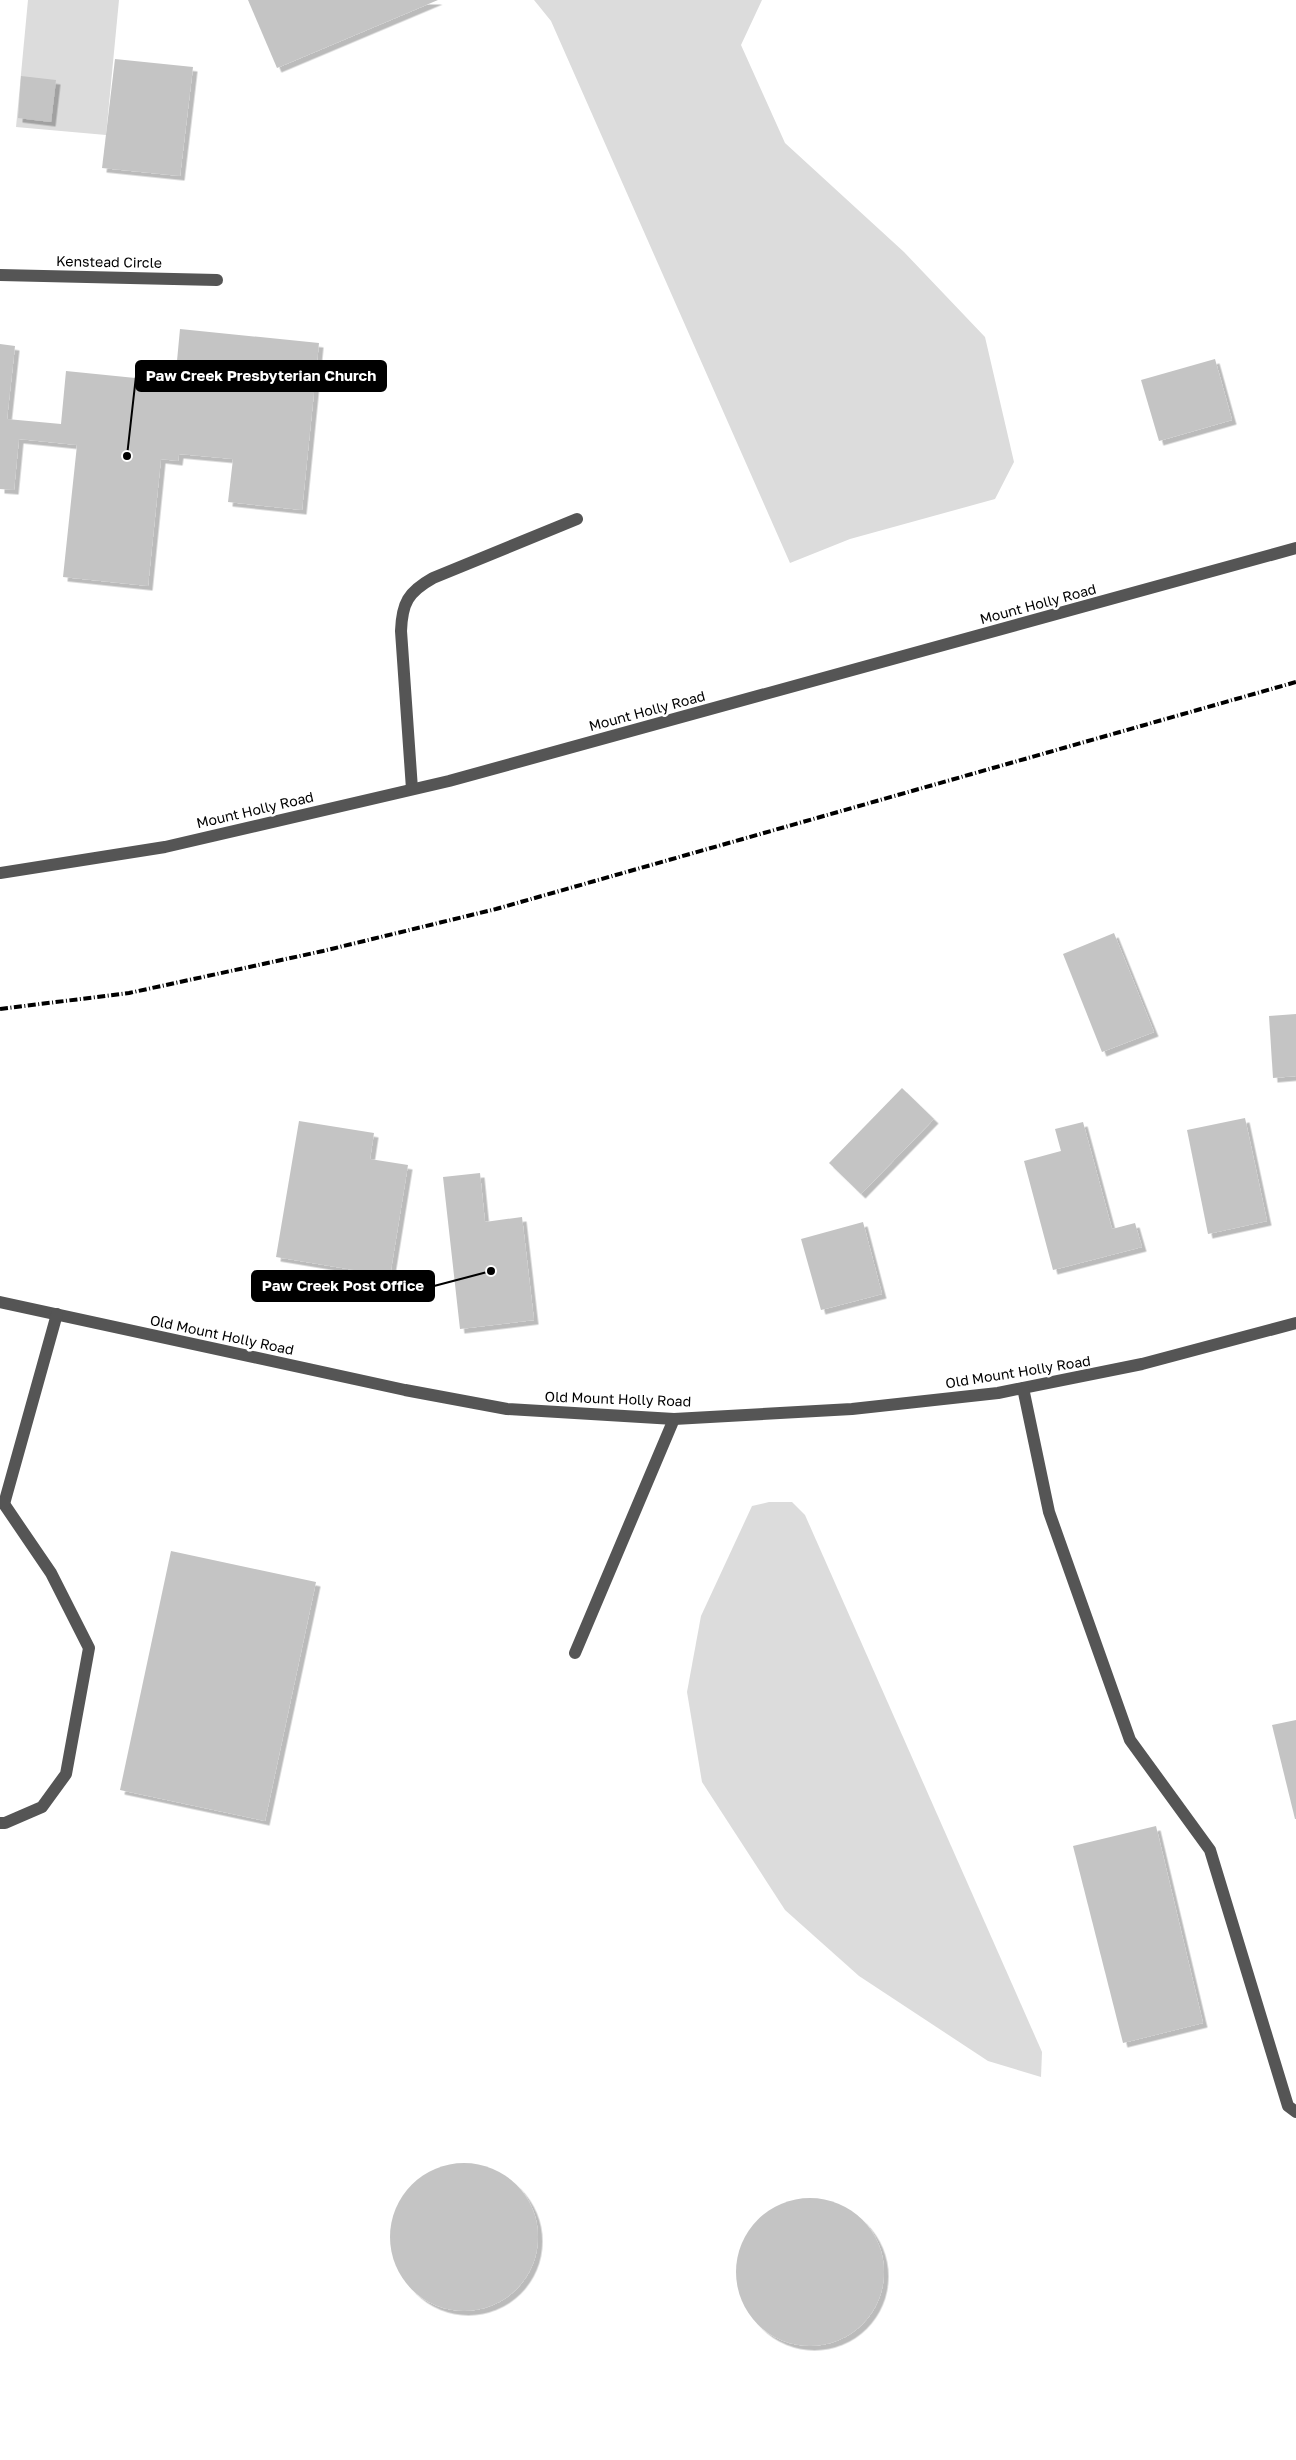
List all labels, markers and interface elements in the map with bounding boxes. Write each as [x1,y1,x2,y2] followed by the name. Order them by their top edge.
[56,252,162,271] street label: Kenstead Circle
[136,361,386,391] callout: Paw Creek Presbyterian Church
[146,366,376,384] text: Paw Creek Presbyterian Church
[978,580,1098,627] street label: Mount Holly Road
[587,687,707,734] street label: Mount Holly Road
[195,788,315,831] street label: Mount Holly Road
[252,1271,434,1301] callout: Paw Creek Post Office
[262,1276,424,1294] text: Paw Creek Post Office
[149,1311,296,1358] street label: Old Mount Holly Road
[944,1352,1092,1391] street label: Old Mount Holly Road
[544,1387,692,1410] street label: Old Mount Holly Road

